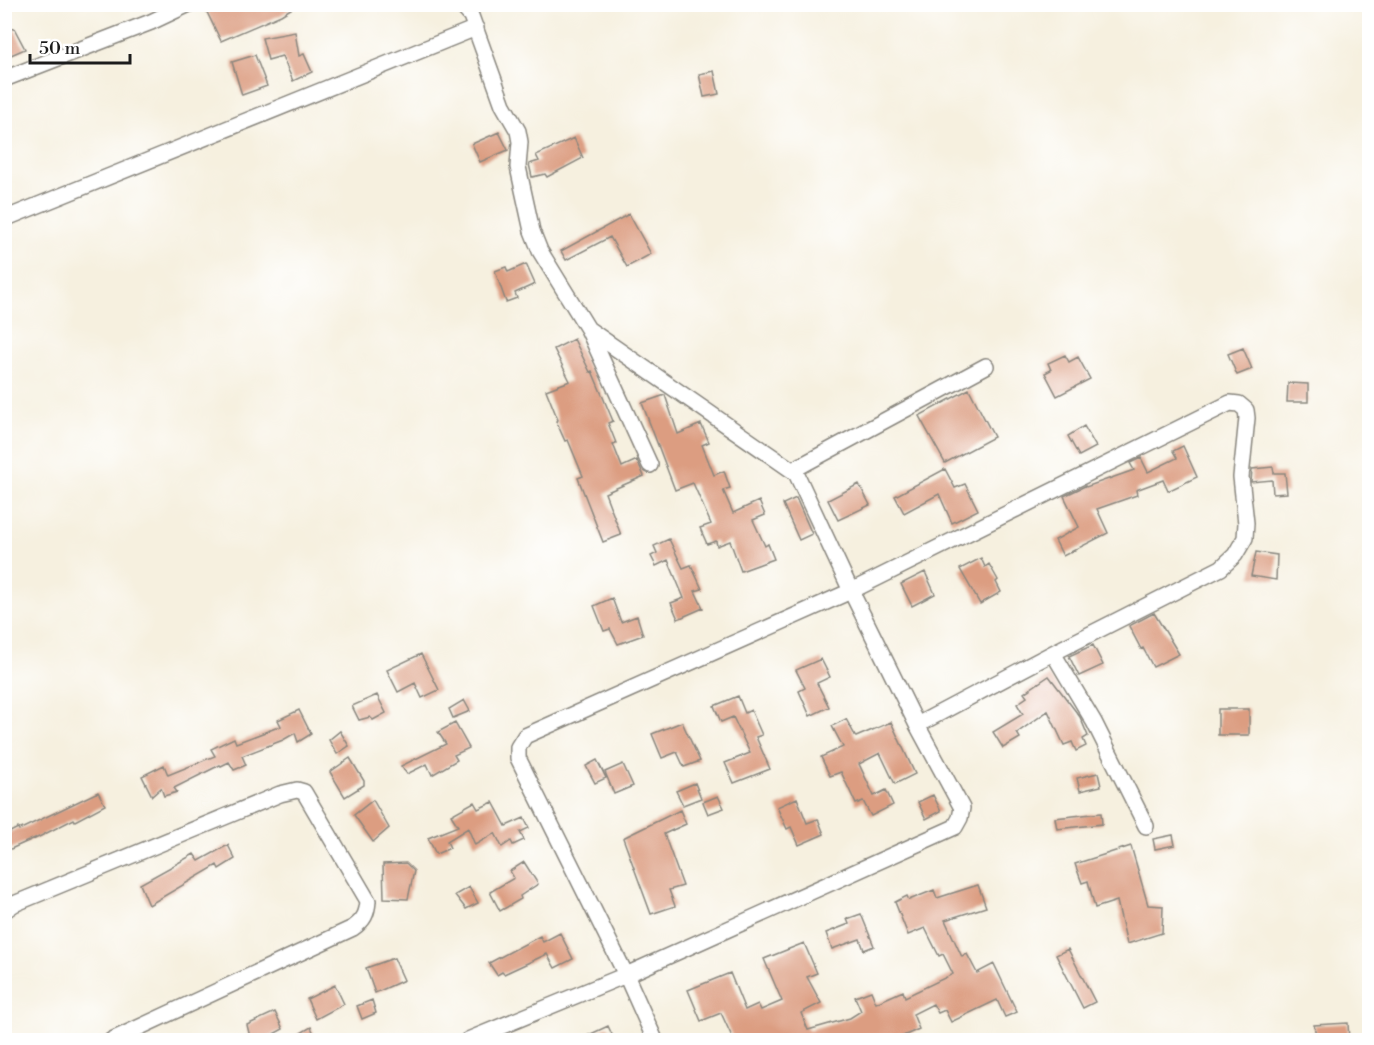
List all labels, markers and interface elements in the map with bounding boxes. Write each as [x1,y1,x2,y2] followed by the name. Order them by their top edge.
[30,27,130,65] scale bar
[39,37,81,60] text: 50 m

